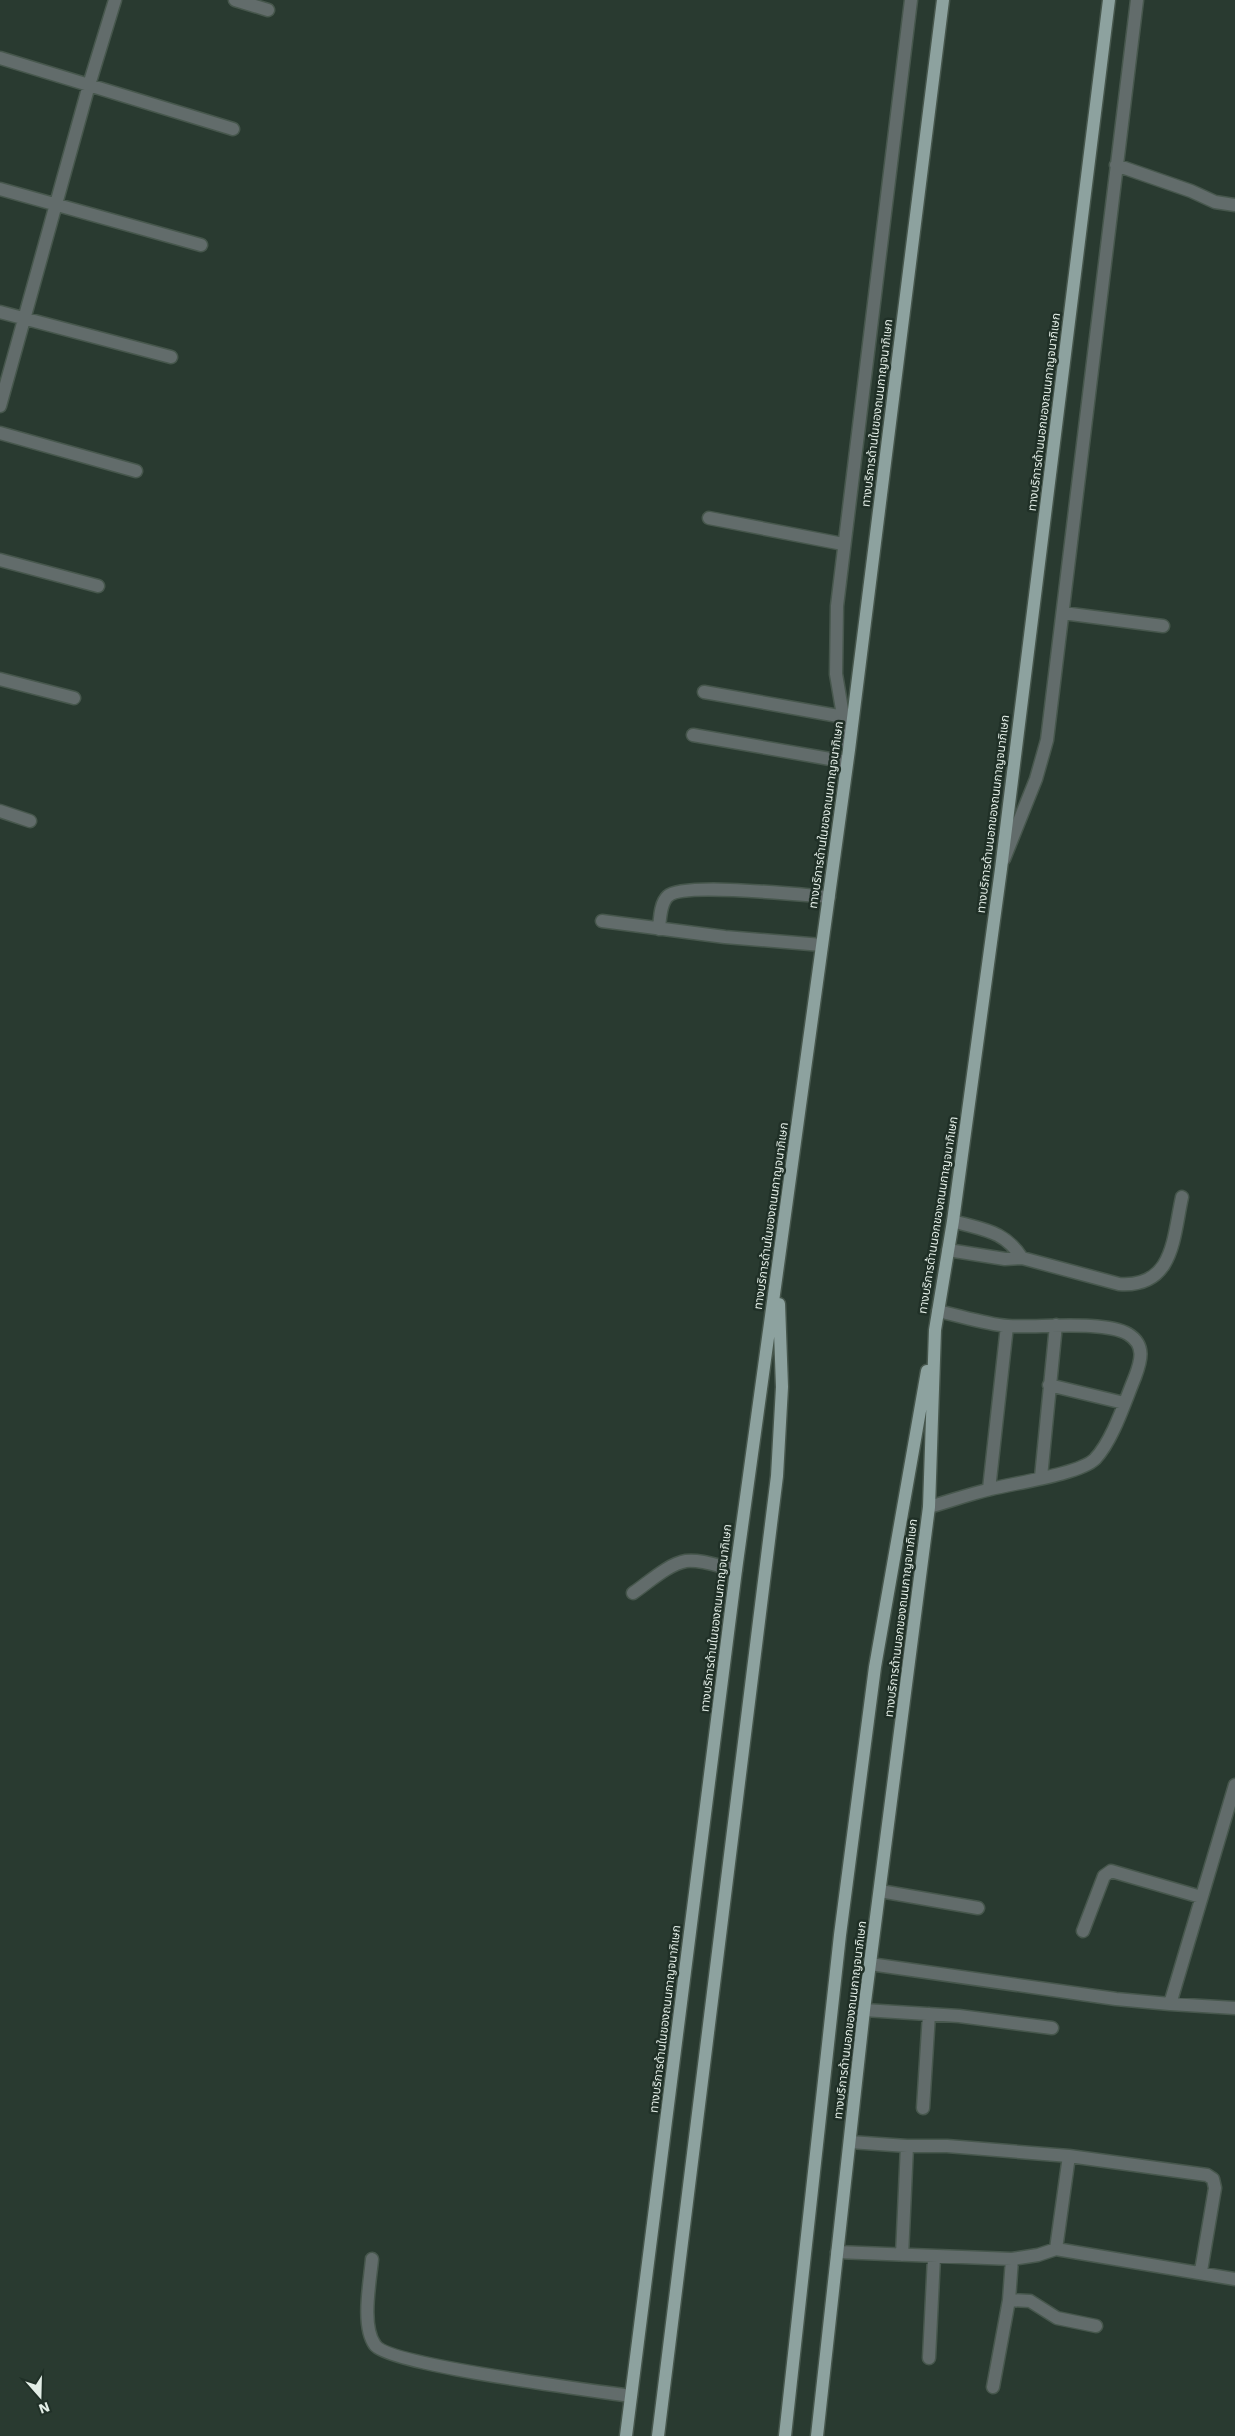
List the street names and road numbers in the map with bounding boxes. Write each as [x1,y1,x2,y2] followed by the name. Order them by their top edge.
[1025,312,1063,512] street label: ทางบริการด้านนอกของถนนกาญจนาภิเษก
[859,318,895,508] street label: ทางบริการด้านในของถนนกาญจนาภิเษก
[974,714,1012,914] street label: ทางบริการด้านนอกของถนนกาญจนาภิเษก
[806,720,846,910] street label: ทางบริการด้านในของถนนกาญจนาภิเษก
[915,1115,961,1315] street label: ทางบริการด้านนอกของถนนกาญจนาภิเษก
[751,1121,791,1311] street label: ทางบริการด้านในของถนนกาญจนาภิเษก
[882,1518,920,1718] street label: ทางบริการด้านนอกของถนนกาญจนาภิเษก
[698,1523,734,1713] street label: ทางบริการด้านในของถนนกาญจนาภิเษก
[831,1920,869,2120] street label: ทางบริการด้านนอกของถนนกาญจนาภิเษก
[647,1924,683,2114] street label: ทางบริการด้านในของถนนกาญจนาภิเษก

